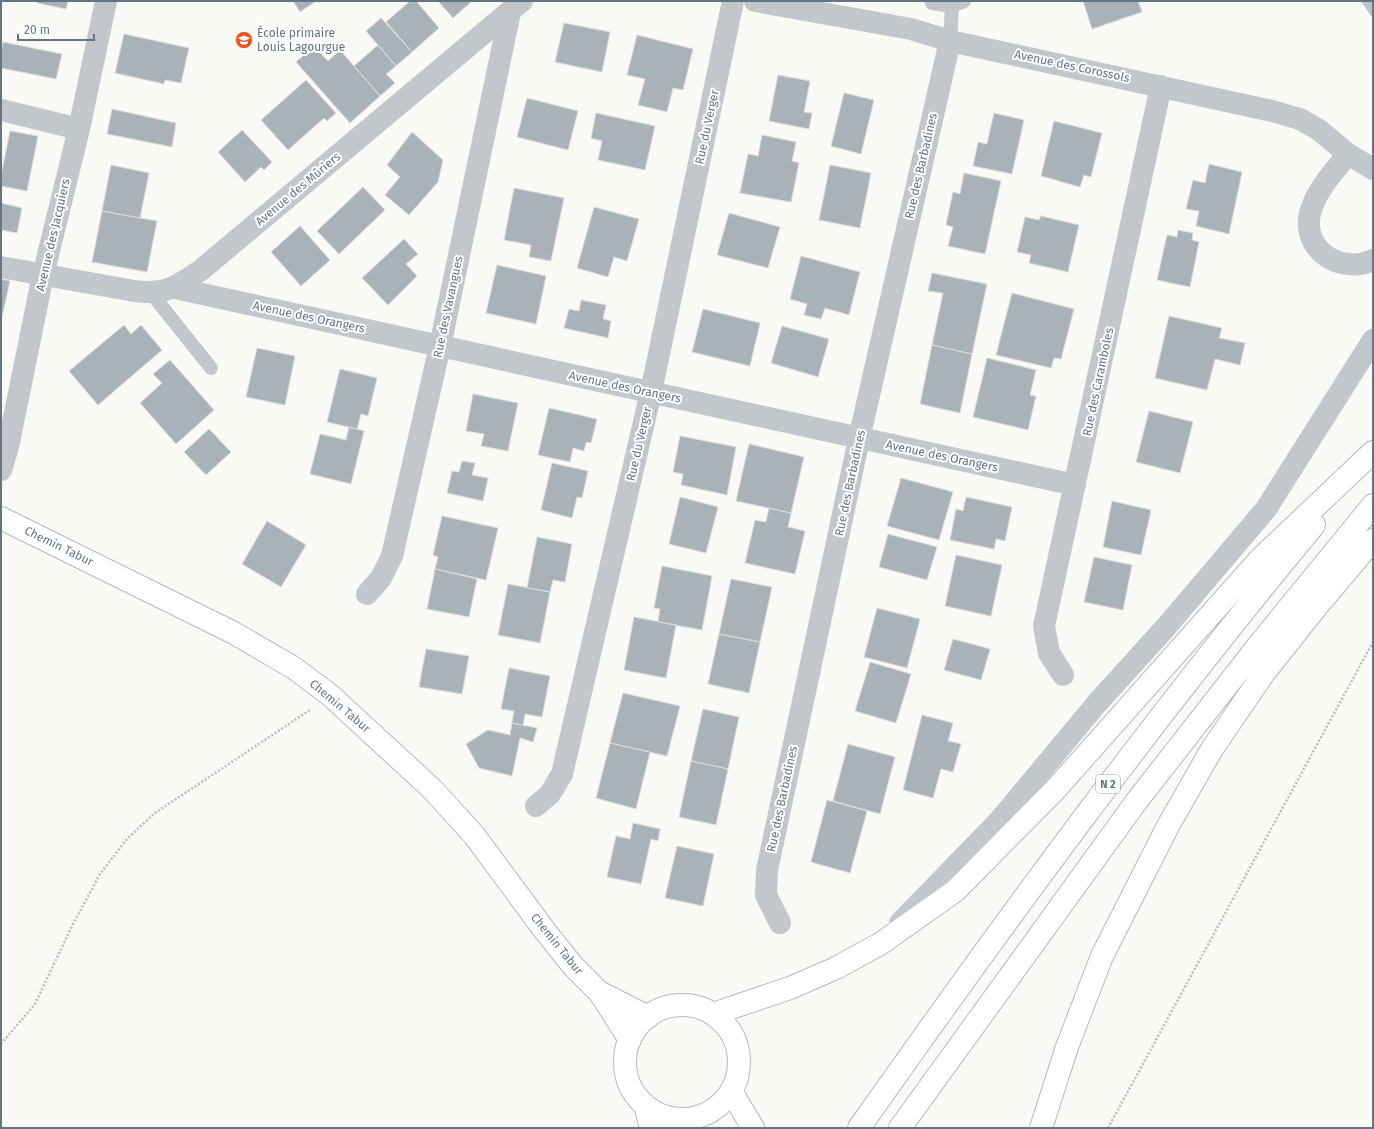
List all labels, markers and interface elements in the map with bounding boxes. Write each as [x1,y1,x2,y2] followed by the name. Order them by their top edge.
[18,16,94,42] scale bar
[24,23,50,37] text: 20 m
[257,25,345,54] place label: École primaire Louis Lagourgue
[234,30,254,50] school or university icon: École primaire Louis Lagourgue
[1013,47,1131,85] street label: Avenue des Corossols
[692,88,722,166] street label: Rue du Verger
[902,111,940,220] street label: Rue des Barbadines
[253,149,344,229] street label: Avenue des Mûriers
[33,177,73,293] street label: Avenue des Jacquiers
[430,255,466,359] street label: Rue des Vavangues
[252,298,367,336] street label: Avenue des Orangers
[1080,326,1116,437] street label: Rue des Caramboles
[568,368,683,406] street label: Avenue des Orangers
[624,405,654,483] street label: Rue du Verger
[832,428,868,537] street label: Rue des Barbadines
[885,437,1000,475] street label: Avenue des Orangers
[22,523,96,569] street label: Chemin Tabur
[307,677,373,736] street label: Chemin Tabur
[764,744,800,853] street label: Rue des Barbadines
[1096,775,1120,793] road number: N 2
[528,910,586,978] street label: Chemin Tabur

